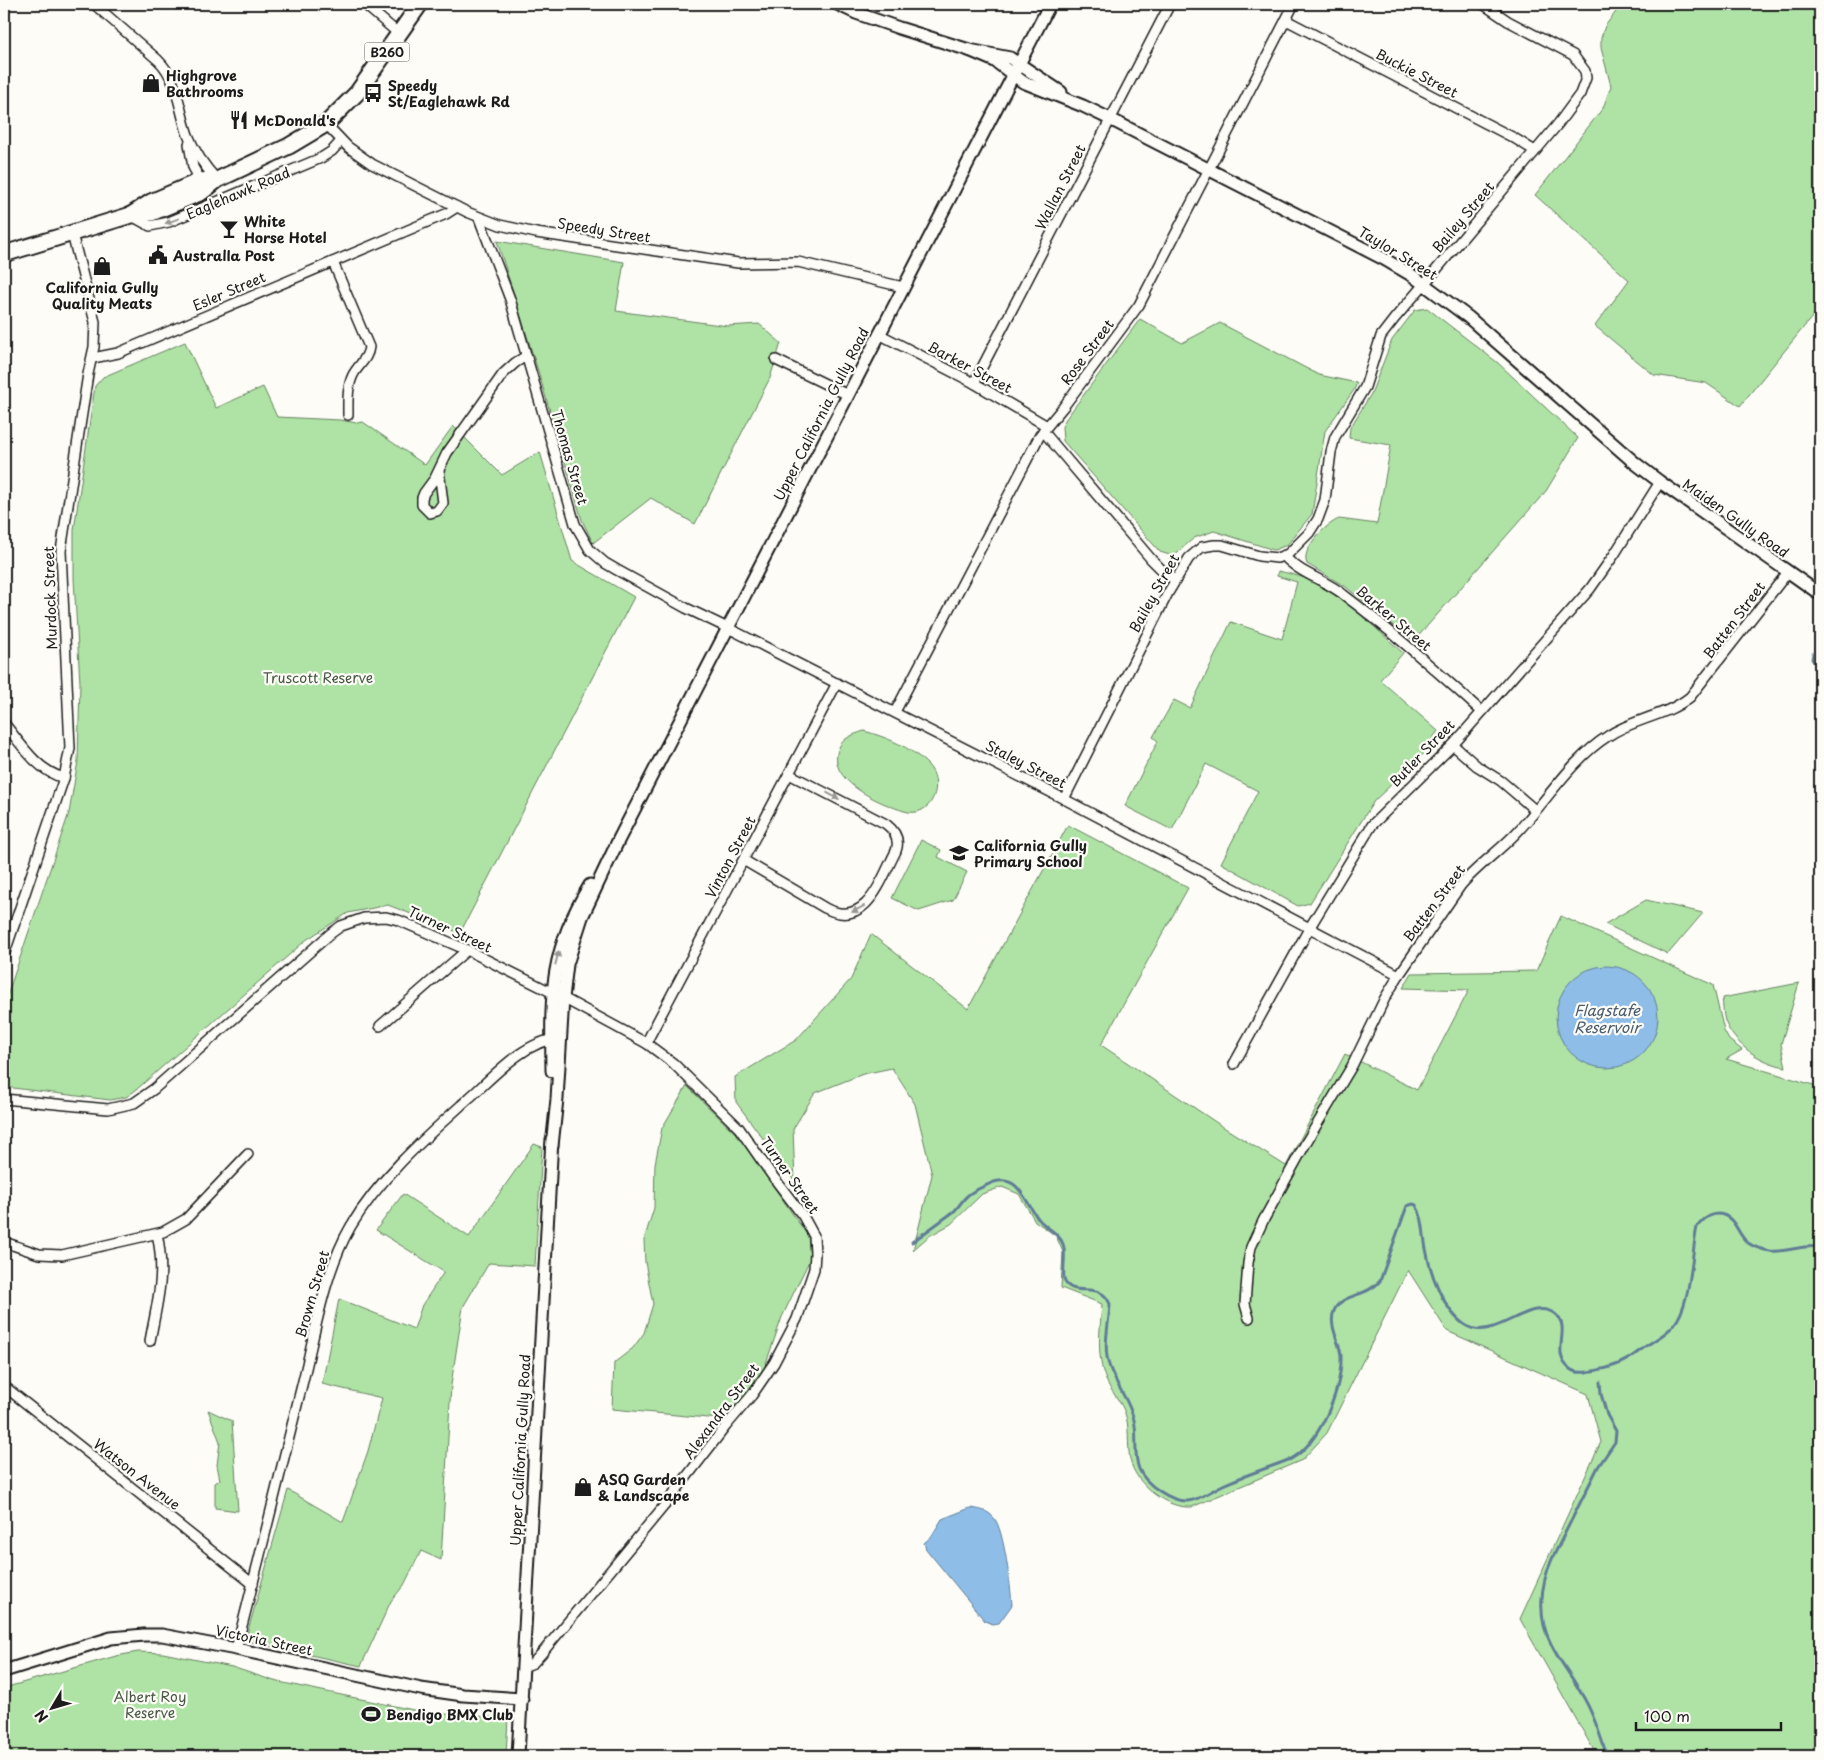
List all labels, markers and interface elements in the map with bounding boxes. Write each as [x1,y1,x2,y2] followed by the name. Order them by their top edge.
[364,42,410,62] road number: B260
[1372,43,1462,103] street label: Buckie Street
[166,65,244,102] place label: Highgrove Bathrooms
[140,72,162,94] shop icon: Highgrove Bathrooms
[388,75,510,112] place label: Speedy St/Eaglehawk Rd
[362,82,384,104] bus stop icon: Speedy St/Eaglehawk Rd
[228,109,250,131] restaurant icon: McDonald's
[254,110,336,131] place label: McDonald's
[1029,140,1091,233] street label: Wallan Street
[183,162,293,224] street label: Eaglehawk Road
[1427,177,1499,257] street label: Bailey Street
[244,211,327,248] place label: White Horse Hotel
[556,212,652,248] street label: Speedy Street
[164,217,179,225] one-way arrow
[218,218,240,240] bar icon: White Horse Hotel
[1354,221,1442,285] street label: Taylor Street
[147,244,169,266] public building icon: AustralIa Post
[172,245,275,266] place label: AustralIa Post
[91,255,113,277] shop icon: California Gully Quality Meats
[189,266,269,316] street label: Esler Street
[46,277,158,314] place label: California Gully Quality Meats
[1055,315,1119,389] street label: Rose Street
[768,324,874,504] street label: Upper California Gully Road
[924,336,1016,398] street label: Barker Street
[546,407,594,507] street label: Thomas Street
[1678,473,1794,563] street label: Maiden Gully Road
[38,546,62,650] street label: Murdock Street
[1124,550,1184,636] street label: Bailey Street
[1698,577,1770,663] street label: Batten Street
[1352,580,1436,656] street label: Barker Street
[263,667,373,688] park label: Truscott Reserve
[1385,715,1460,791] street label: Butler Street
[982,735,1070,793] street label: Staley Street
[825,792,840,800] one-way arrow
[700,812,761,902] street label: Vinton Street
[974,835,1087,872] place label: California Gully Primary School
[948,842,970,864] school or university icon: California Gully Primary School
[1398,860,1470,946] street label: Batten Street
[405,900,496,958] street label: Turner Street
[851,905,866,913] one-way arrow
[554,950,562,965] one-way arrow
[1574,998,1642,1038] water label: Flagstafe Reservoir
[756,1132,825,1218] street label: Turner Street
[290,1248,335,1340] street label: Brown Street
[504,1354,536,1546] street label: Upper California Gully Road
[678,1359,764,1463] street label: Alexandra Street
[89,1433,185,1515] street label: Watson Avenue
[597,1469,690,1506] place label: ASQ Garden & Landscape
[572,1476,594,1498] shop icon: ASQ Garden & Landscape
[213,1619,315,1661] street label: Victoria Street
[28,1682,78,1732] north arrow
[114,1686,186,1723] park label: Albert Roy Reserve
[1636,1700,1782,1732] scale bar
[360,1703,382,1725] sports icon: Bendigo BMX Club
[386,1704,513,1725] place label: Bendigo BMX Club
[1644,1704,1690,1727] text: 100 m
[30,1705,53,1727] text: N

